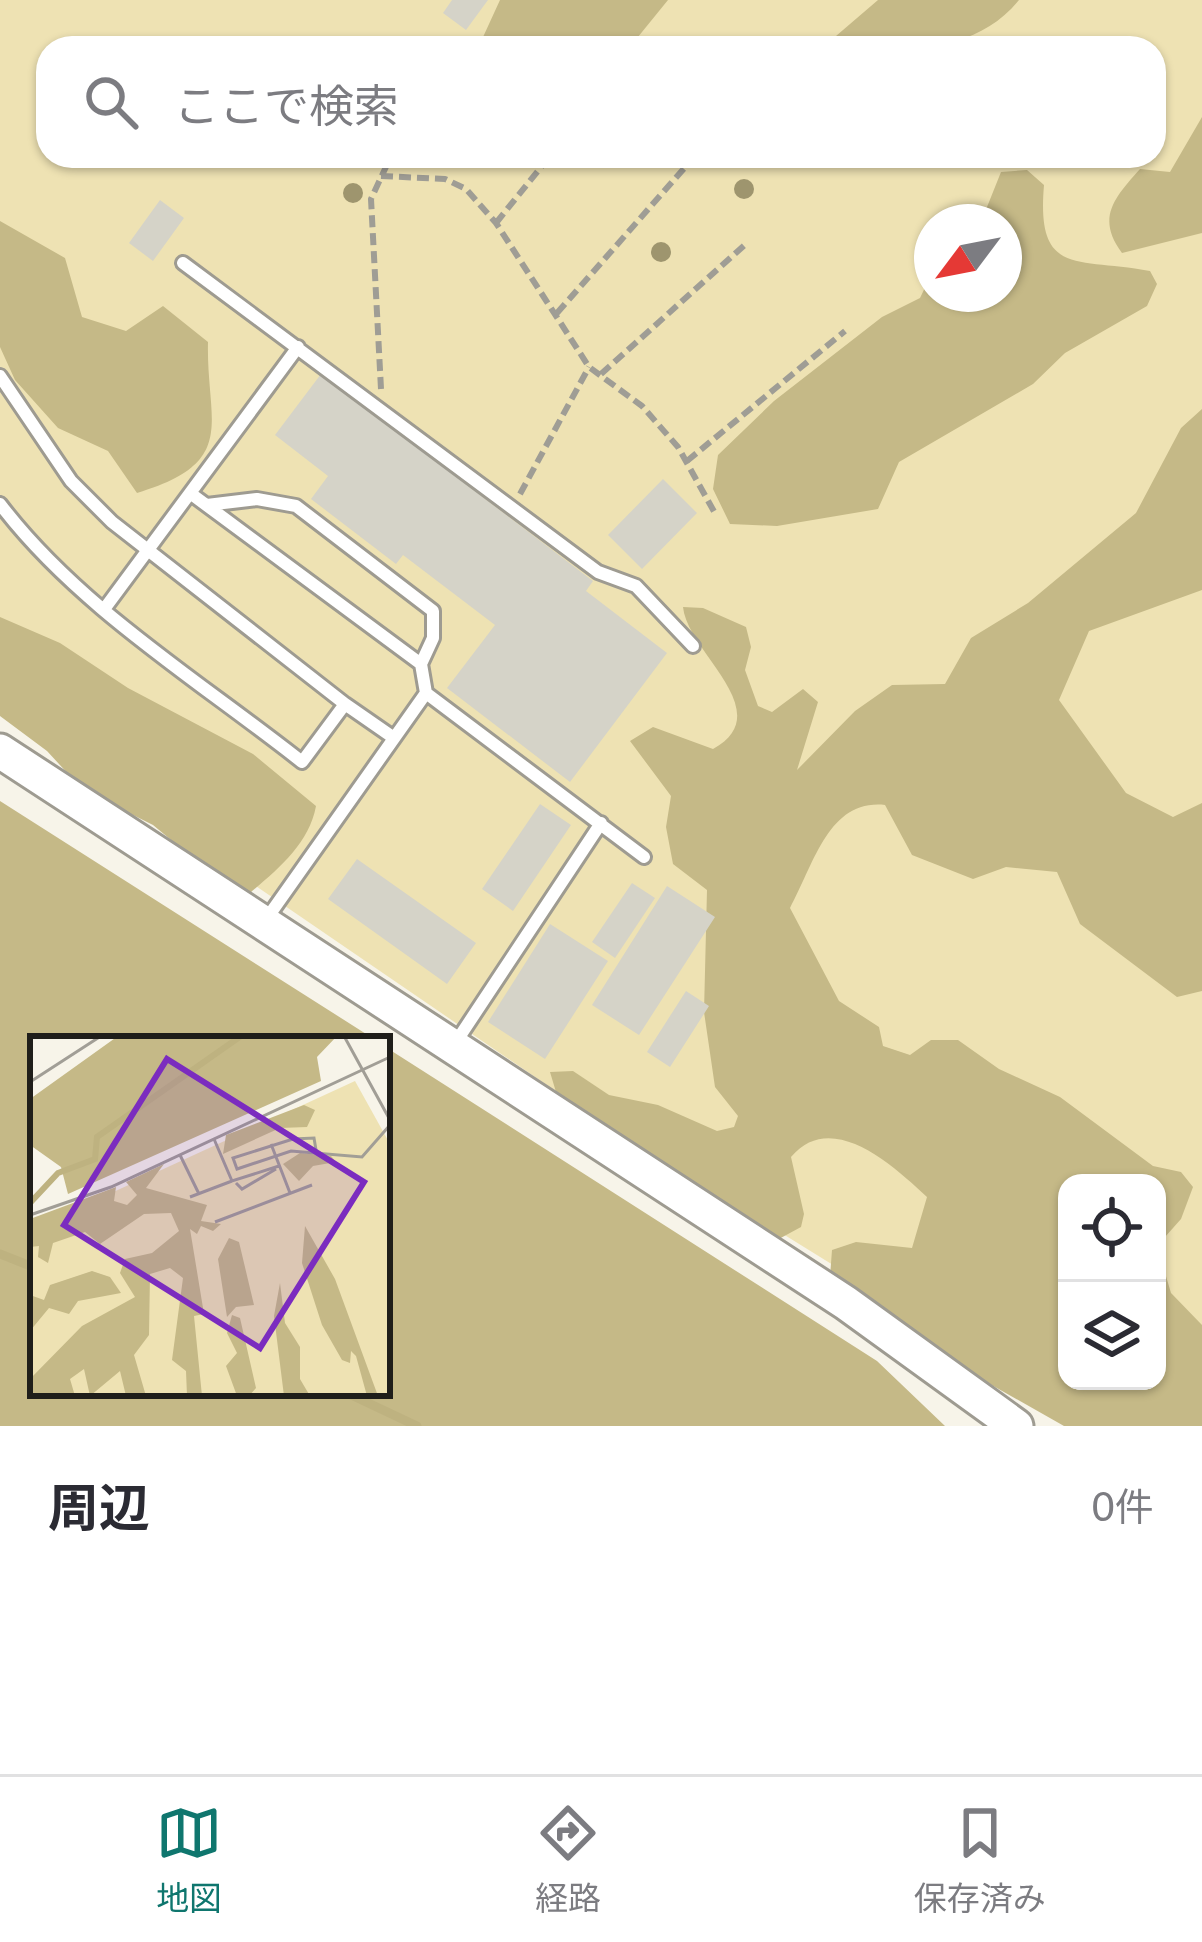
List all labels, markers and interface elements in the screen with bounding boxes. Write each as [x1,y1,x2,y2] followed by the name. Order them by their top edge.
[36,36,1166,168] search box
[78,69,144,135] icon: search
[174,79,399,132] text: ここで検索
[914,204,1022,312] north arrow
[30,1036,390,1396] inset map
[1058,1174,1166,1390] map controls
[1058,1174,1166,1282] button: locate
[1058,1282,1166,1390] button: layers
[48,1478,150,1537] text: 周辺
[1091,1484,1154,1530] text: 0件
[156,1800,222,1920] tab: 地図
[535,1800,601,1920] tab: 経路
[914,1800,1046,1920] tab: 保存済み

